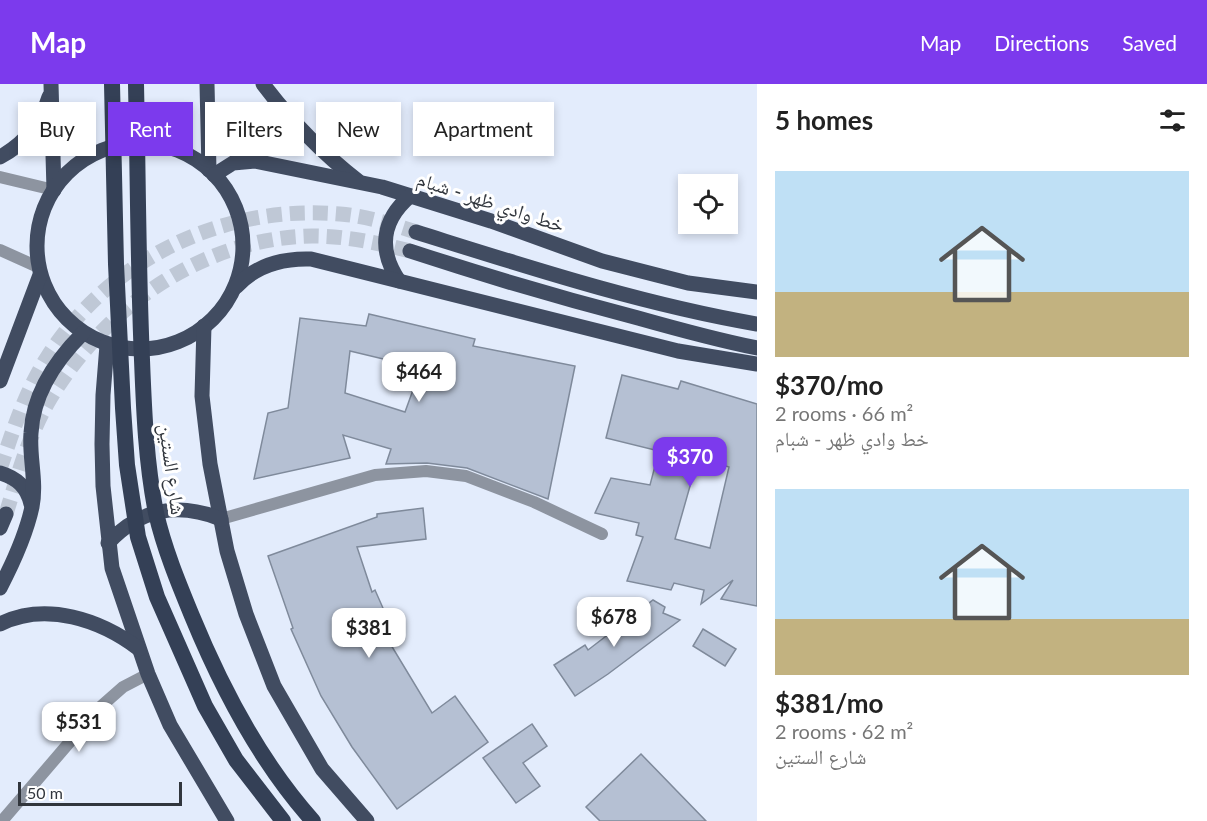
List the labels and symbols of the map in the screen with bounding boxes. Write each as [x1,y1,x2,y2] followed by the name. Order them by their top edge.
[413,166,568,241] street label: خط وادي ظهر - شبام
[383,352,455,403] pin: $464
[153,422,191,516] street label: شارع الستين
[654,437,726,488] pin: $370
[578,597,650,648] pin: $678
[333,608,405,659] pin: $381
[43,702,115,753] pin: $531
[18,779,182,806] scale bar

